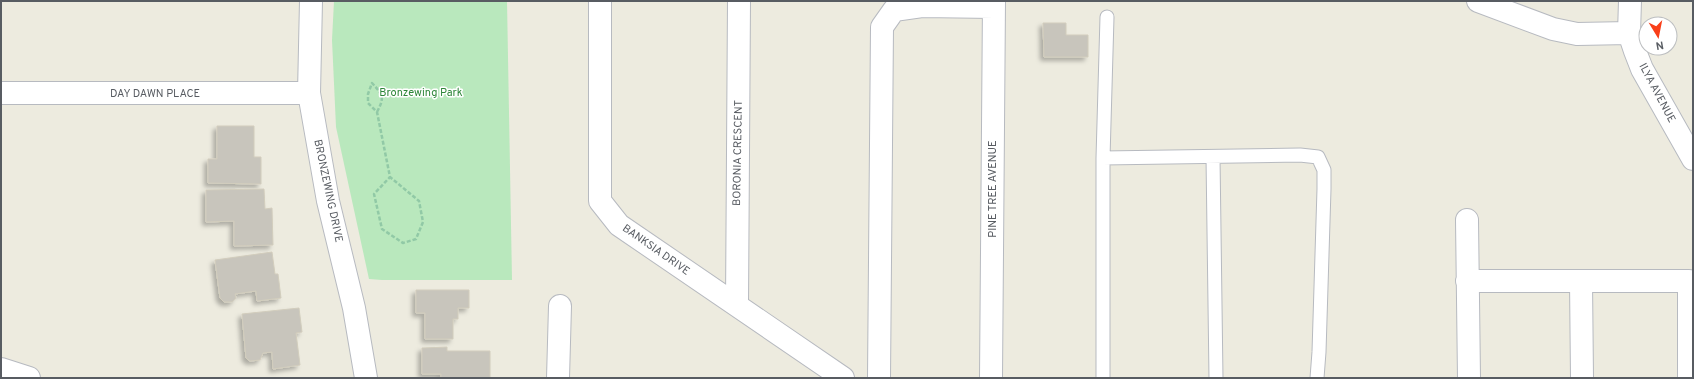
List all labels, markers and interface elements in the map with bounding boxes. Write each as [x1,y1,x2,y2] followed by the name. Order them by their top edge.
[1638,16,1678,56] north arrow
[1654,37,1665,52] text: N
[1635,61,1679,125] street label: ILYA AVENUE
[379,86,463,100] park label: Bronzewing Park
[110,87,200,101] street label: DAY DAWN PLACE
[730,100,746,206] street label: BORONIA CRESCENT
[310,138,346,244] street label: BRONZEWING DRIVE
[986,140,1000,238] street label: PINE TREE AVENUE
[620,222,692,278] street label: BANKSIA DRIVE

